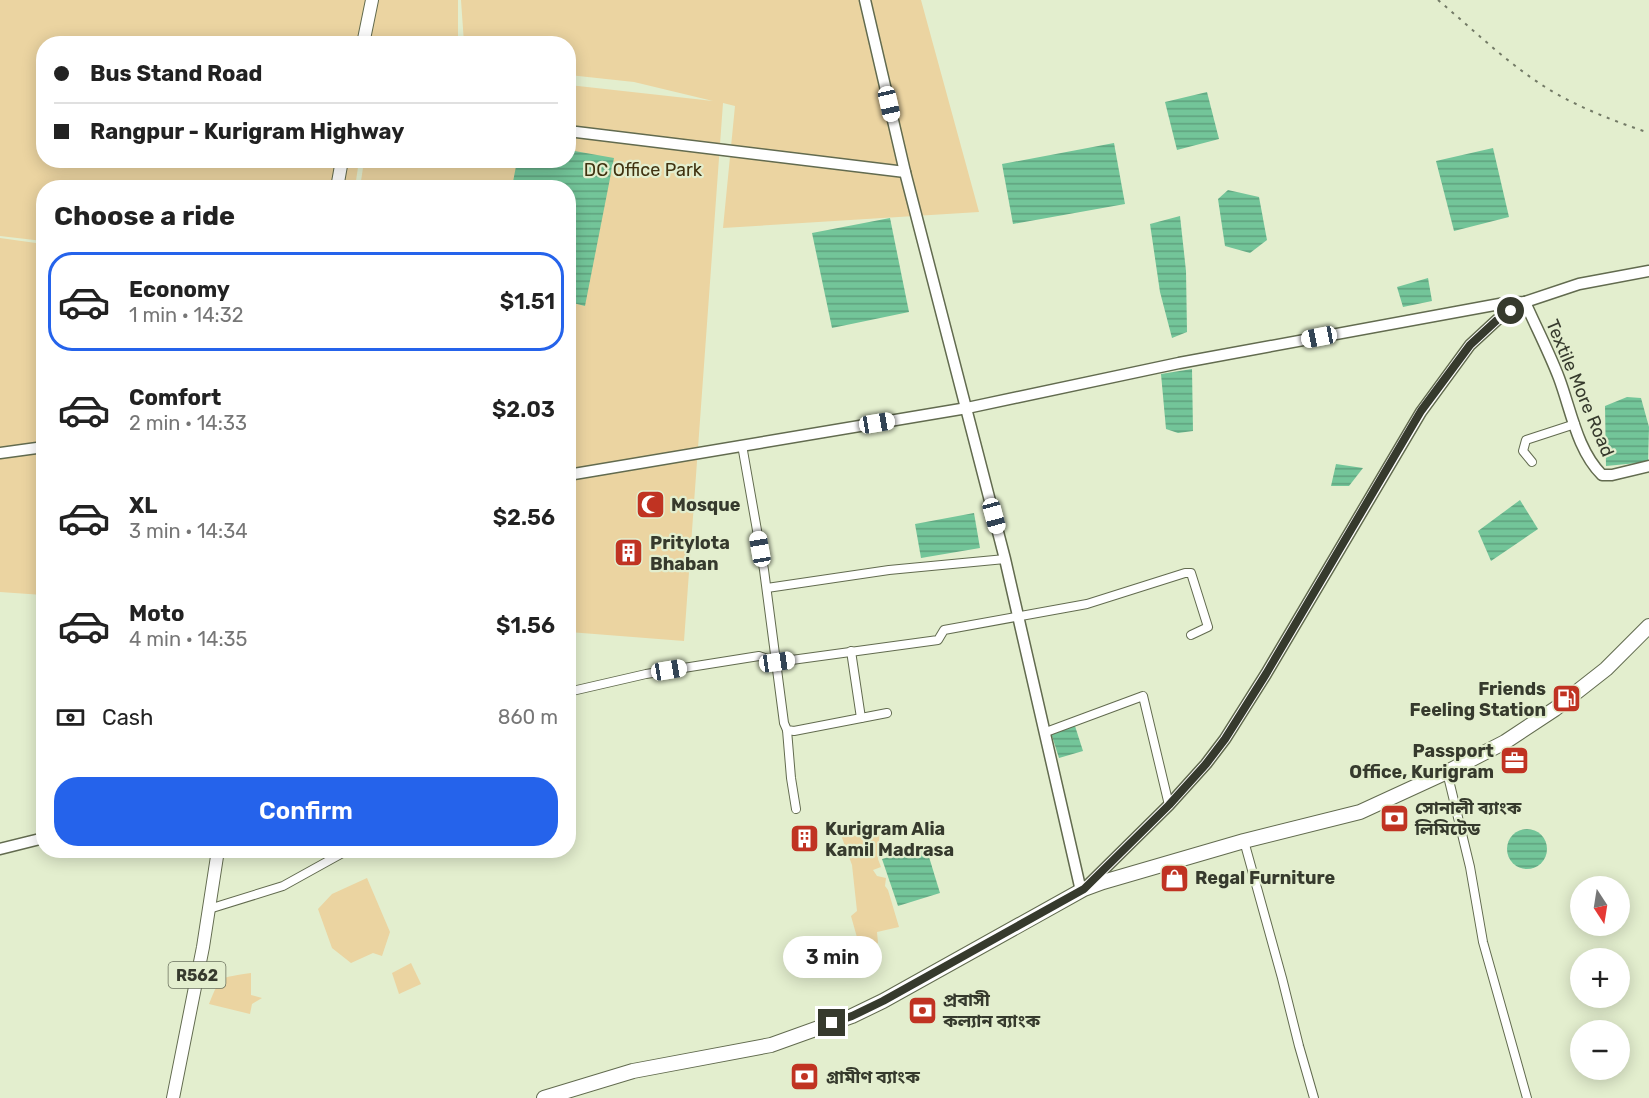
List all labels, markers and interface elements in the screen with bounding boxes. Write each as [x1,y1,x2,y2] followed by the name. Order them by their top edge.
[90,60,262,87] text: Bus Stand Road
[876,84,902,124] car
[90,118,404,145] text: Rangpur - Kurigram Highway
[584,159,703,181] park label: DC Office Park
[54,200,235,232] text: Choose a ride
[57,275,111,329] icon: car
[129,276,230,303] text: Economy
[500,288,555,315] text: $1.51
[1497,297,1524,324] route start
[129,303,243,327] text: 1 min · 14:32
[1541,316,1619,460] street label: Textile More Road
[1300,325,1338,349] car
[57,383,111,437] icon: car
[129,384,221,411] text: Comfort
[492,396,555,423] text: $2.03
[129,411,247,435] text: 2 min · 14:33
[858,411,896,435] car
[634,489,666,521] mosque icon: Mosque
[57,491,111,545] icon: car
[129,492,157,519] text: XL
[671,494,741,516] place label: Mosque
[981,496,1007,536] car
[493,504,555,531] text: $2.56
[129,519,248,543] text: 3 min · 14:34
[748,530,772,568] car
[650,532,730,575] place label: Pritylota Bhaban
[613,537,645,569] building icon: Pritylota Bhaban
[57,599,111,653] icon: car
[129,600,184,627] text: Moto
[496,612,555,639] text: $1.56
[129,627,247,651] text: 4 min · 14:35
[758,651,796,673] car
[650,658,688,682] car
[1410,678,1546,721] place label: Friends Feeling Station
[1551,683,1583,715] fuel station icon: Friends Feeling Station
[54,701,87,734] icon: cash
[102,704,153,731] text: Cash
[498,705,558,729] text: 860 m
[1349,740,1494,783] place label: Passport Office, Kurigram
[1499,745,1531,777] office icon: Passport Office, Kurigram
[54,777,558,846] button: Confirm
[1414,797,1522,840] place label: সোনালী ব্যাংক লিমিটেড
[1378,802,1410,834] bank icon: সোনালী ব্যাংক লিমিটেড
[825,818,954,861] place label: Kurigram Alia Kamil Madrasa
[788,823,820,855] building icon: Kurigram Alia Kamil Madrasa
[1158,862,1190,894] shop icon: Regal Furniture
[1195,867,1336,889] place label: Regal Furniture
[1570,876,1630,936] north arrow
[1570,876,1630,1080] map controls
[782,936,882,978] callout: 3 min
[806,945,859,969] text: 3 min
[1570,948,1630,1008] button: +
[168,962,226,988] road number: R562
[942,989,1041,1032] place label: প্রবাসী কল্যান ব্যাংক
[906,994,938,1026] bank icon: প্রবাসী কল্যান ব্যাংক
[818,1009,845,1036] route end
[1570,1020,1630,1080] button: −
[789,1061,821,1093] bank icon: গ্রামীণ ব্যাংক
[826,1066,920,1088] place label: গ্রামীণ ব্যাংক

